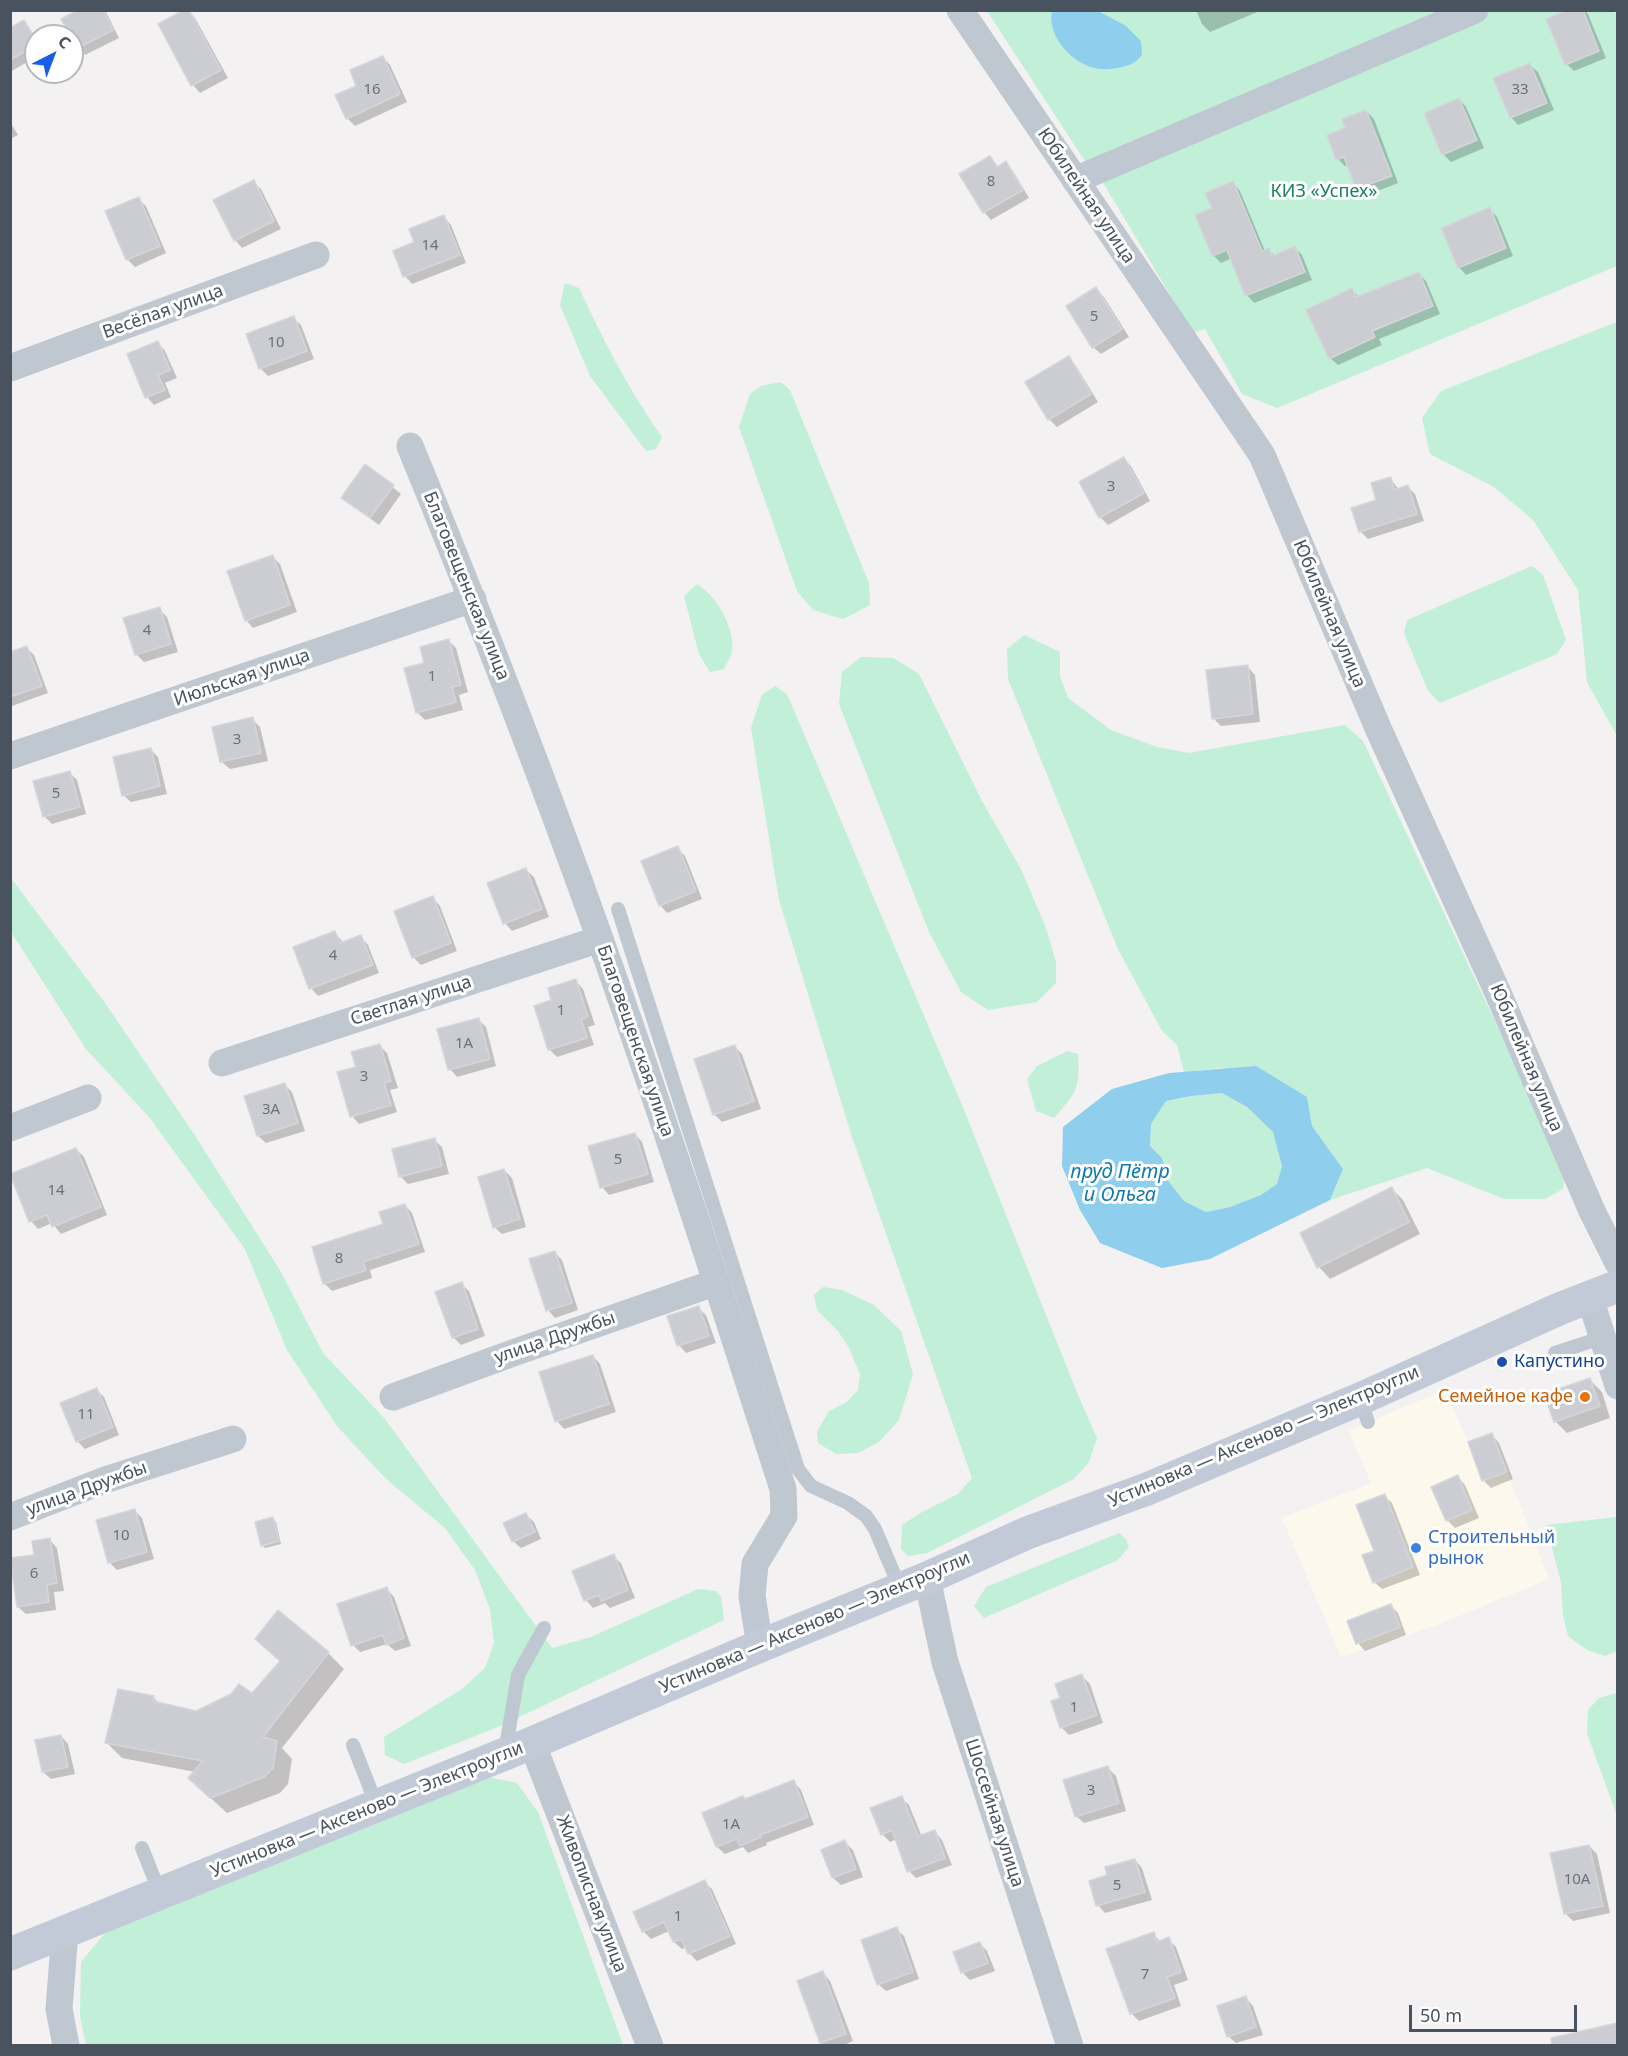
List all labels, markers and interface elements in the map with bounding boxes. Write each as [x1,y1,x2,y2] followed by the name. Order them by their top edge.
[24,24,84,84] north arrow
[54,30,76,54] text: С
[363,81,381,99] house number: 16
[1511,81,1529,99] house number: 33
[1033,124,1139,268] street label: Юбилейная улица
[987,173,995,191] house number: 8
[1271,181,1377,203] park label: КИЗ «Успех»
[421,237,439,255] house number: 14
[100,280,226,344] street label: Весёлая улица
[1090,308,1098,326] house number: 5
[267,334,285,352] house number: 10
[1107,478,1115,496] house number: 3
[418,489,514,683] street label: Благовещенская улица
[1288,537,1370,691] street label: Юбилейная улица
[143,622,151,640] house number: 4
[171,645,313,711] street label: Июльская улица
[428,668,436,686] house number: 1
[233,731,241,749] house number: 3
[52,785,60,803] house number: 5
[592,942,678,1140] street label: Благовещенская улица
[329,947,337,965] house number: 4
[348,971,474,1031] street label: Светлая улица
[1485,981,1567,1135] street label: Юбилейная улица
[557,1002,565,1020] house number: 1
[455,1035,473,1053] house number: 1А
[360,1068,368,1086] house number: 3
[262,1101,280,1119] house number: 3А
[614,1151,622,1169] house number: 5
[1070,1160,1170,1207] water label: пруд Пётр и Ольга
[47,1182,65,1200] house number: 14
[335,1250,343,1268] house number: 8
[492,1307,618,1369] street label: улица Дружбы
[1514,1351,1605,1373] place label: Капустино
[1495,1355,1509,1369] marker: Капустино
[1105,1362,1423,1512] street label: Устиновка — Аксеново — Электроугли
[1438,1386,1573,1408] place label: Семейное кафе
[1578,1390,1592,1404] marker: Семейное кафе
[77,1406,95,1424] house number: 11
[24,1457,150,1521] street label: улица Дружбы
[112,1527,130,1545] house number: 10
[1428,1527,1555,1570] place label: Строительный рынок
[1409,1541,1423,1555] marker: Строительный рынок
[656,1548,974,1698] street label: Устиновка — Аксеново — Электроугли
[30,1565,38,1583] house number: 6
[1070,1699,1078,1717] house number: 1
[960,1736,1028,1890] street label: Шоссейная улица
[207,1737,527,1883] street label: Устиновка — Аксеново — Электроугли
[1087,1782,1095,1800] house number: 3
[551,1812,631,1976] street label: Живописная улица
[722,1816,740,1834] house number: 1А
[1564,1871,1590,1889] house number: 10А
[1113,1877,1121,1895] house number: 5
[674,1908,682,1926] house number: 1
[1141,1966,1149,1984] house number: 7
[1412,1993,1580,2031] scale bar
[1420,2003,1462,2027] text: 50 m

